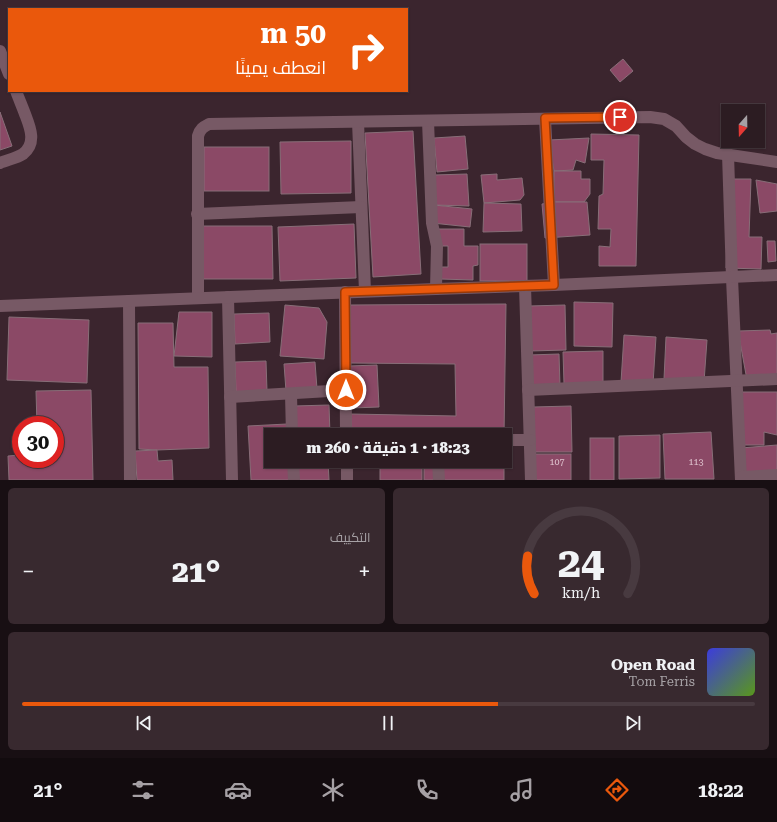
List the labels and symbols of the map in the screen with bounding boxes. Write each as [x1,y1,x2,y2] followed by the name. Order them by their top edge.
[603,100,637,134] pin
[721,104,765,148] north arrow
[325,369,367,411] position arrow
[12,416,64,468] speed limit sign: 30
[549,457,565,467] house number: 107
[688,457,704,467] house number: 113

